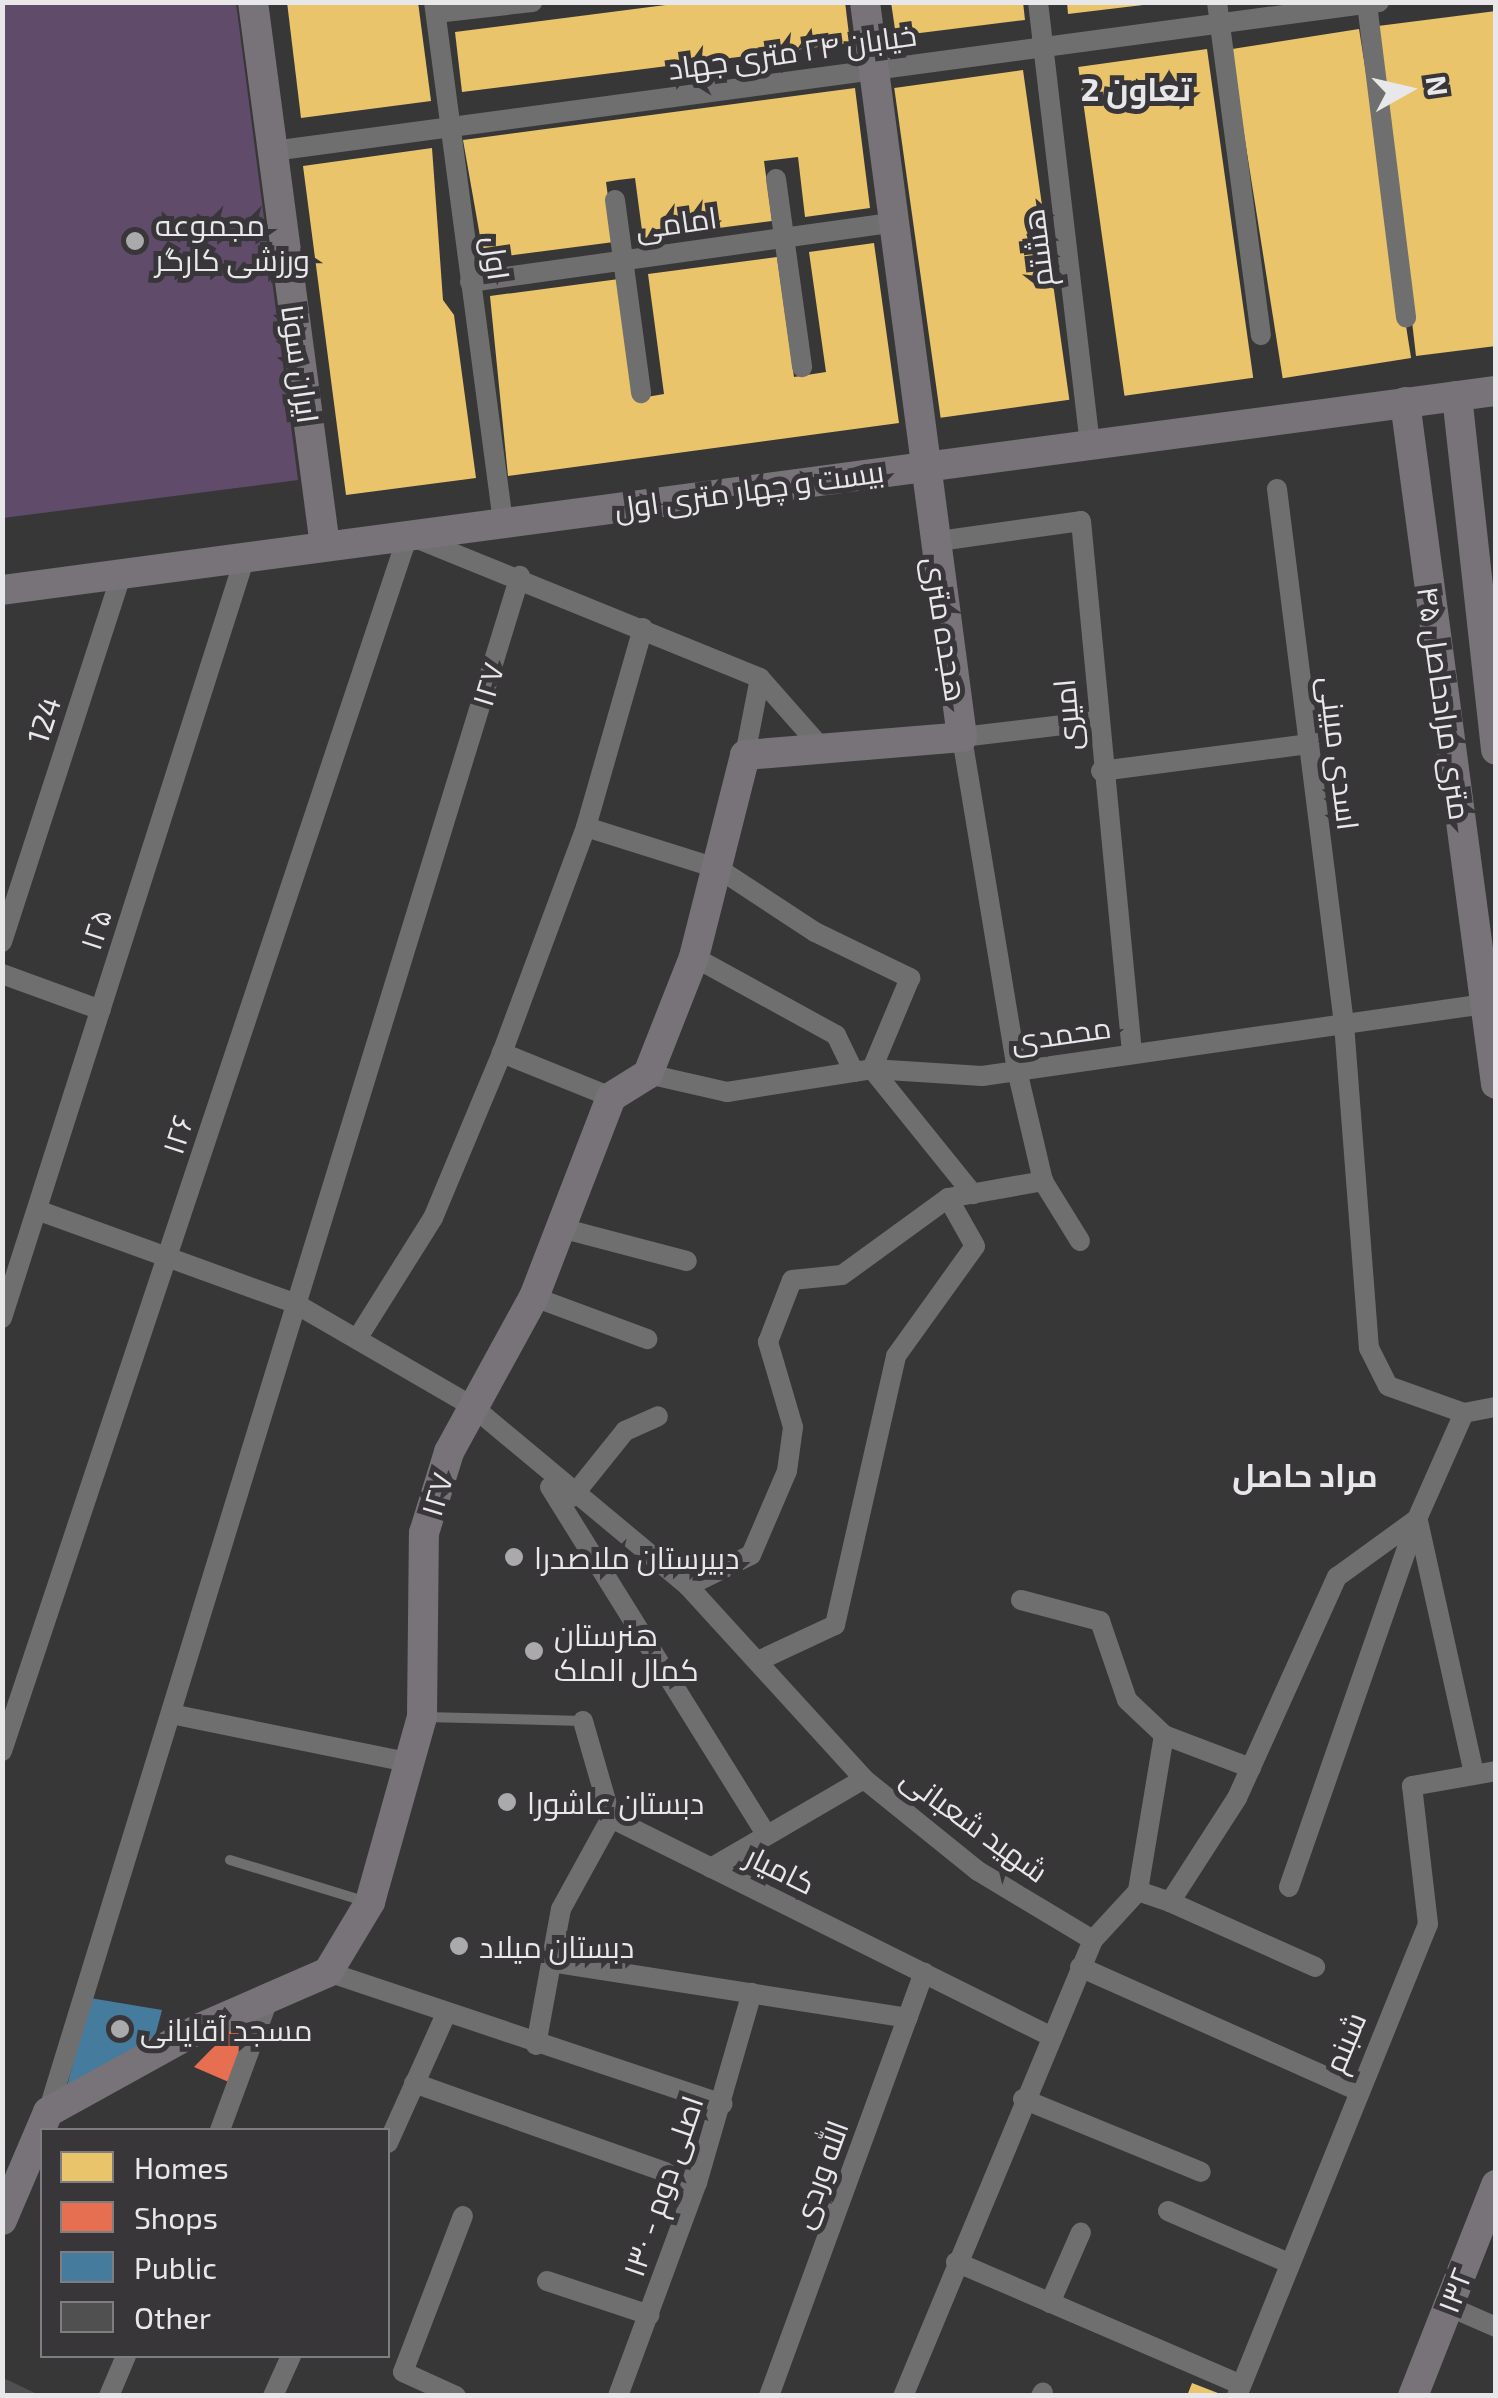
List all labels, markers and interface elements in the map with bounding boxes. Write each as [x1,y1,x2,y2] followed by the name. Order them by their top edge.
[665,16,919,86] street label: خیابان ۲۴ متری جهاد
[1358,40,1458,140] north arrow
[1081,69,1191,107] district label: تعاون 2
[1419,73,1456,98] text: N
[633,198,719,246] street label: امامی
[155,206,310,276] place label: مجموعه ورزشی کارگر
[1014,207,1060,289] street label: هشتم
[124,230,146,252] marker: مجموعه ورزشی کارگر
[476,234,518,282] street label: اول
[275,303,327,425] street label: ایران سونا
[612,452,886,526] street label: بیست و چهار متری اول
[917,554,975,704] street label: هجده متری
[1411,584,1479,822] street label: ۴۵ متری مرادحاصل
[463,658,511,710] street label: ۱۲۷
[1313,674,1367,832] street label: اسدی مبینی
[1045,678,1087,752] street label: امیری
[19,692,67,748] street label: 124
[71,904,119,954] street label: ۱۲۵
[1009,1008,1113,1058] street label: محمدی
[154,1110,200,1158] street label: ۱۲۶
[1232,1455,1378,1493] district label: مراد حاصل
[412,1468,460,1520] street label: ۱۲۷
[534,1539,739,1575] place label: دبیرستان ملاصدرا
[503,1546,525,1568] marker: دبیرستان ملاصدرا
[554,1616,699,1686] place label: هنرستان کمال الملک
[523,1640,545,1662] marker: هنرستان کمال الملک
[895,1759,1055,1889] street label: شهید شعبانی
[527,1784,704,1820] place label: دبستان عاشورا
[496,1791,518,1813] marker: دبستان عاشورا
[741,1837,821,1901] street label: کامیار
[479,1928,634,1964] place label: دبستان میلاد
[448,1935,470,1957] marker: دبستان میلاد
[1315,2006,1373,2078] street label: شبنم
[140,2011,312,2047] place label: مسجد آقایانی
[109,2018,131,2040] marker: مسجد آقایانی
[614,2091,710,2281] street label: اصلی دوم - ۱۳۰
[783,2115,855,2233] street label: الله وردی
[40,2128,390,2358] legend
[134,2149,229,2185] text: Homes
[134,2199,218,2235] text: Shops
[134,2249,217,2285] text: Public
[1429,2262,1479,2318] street label: ۱۳۲
[134,2299,211,2335] text: Other

